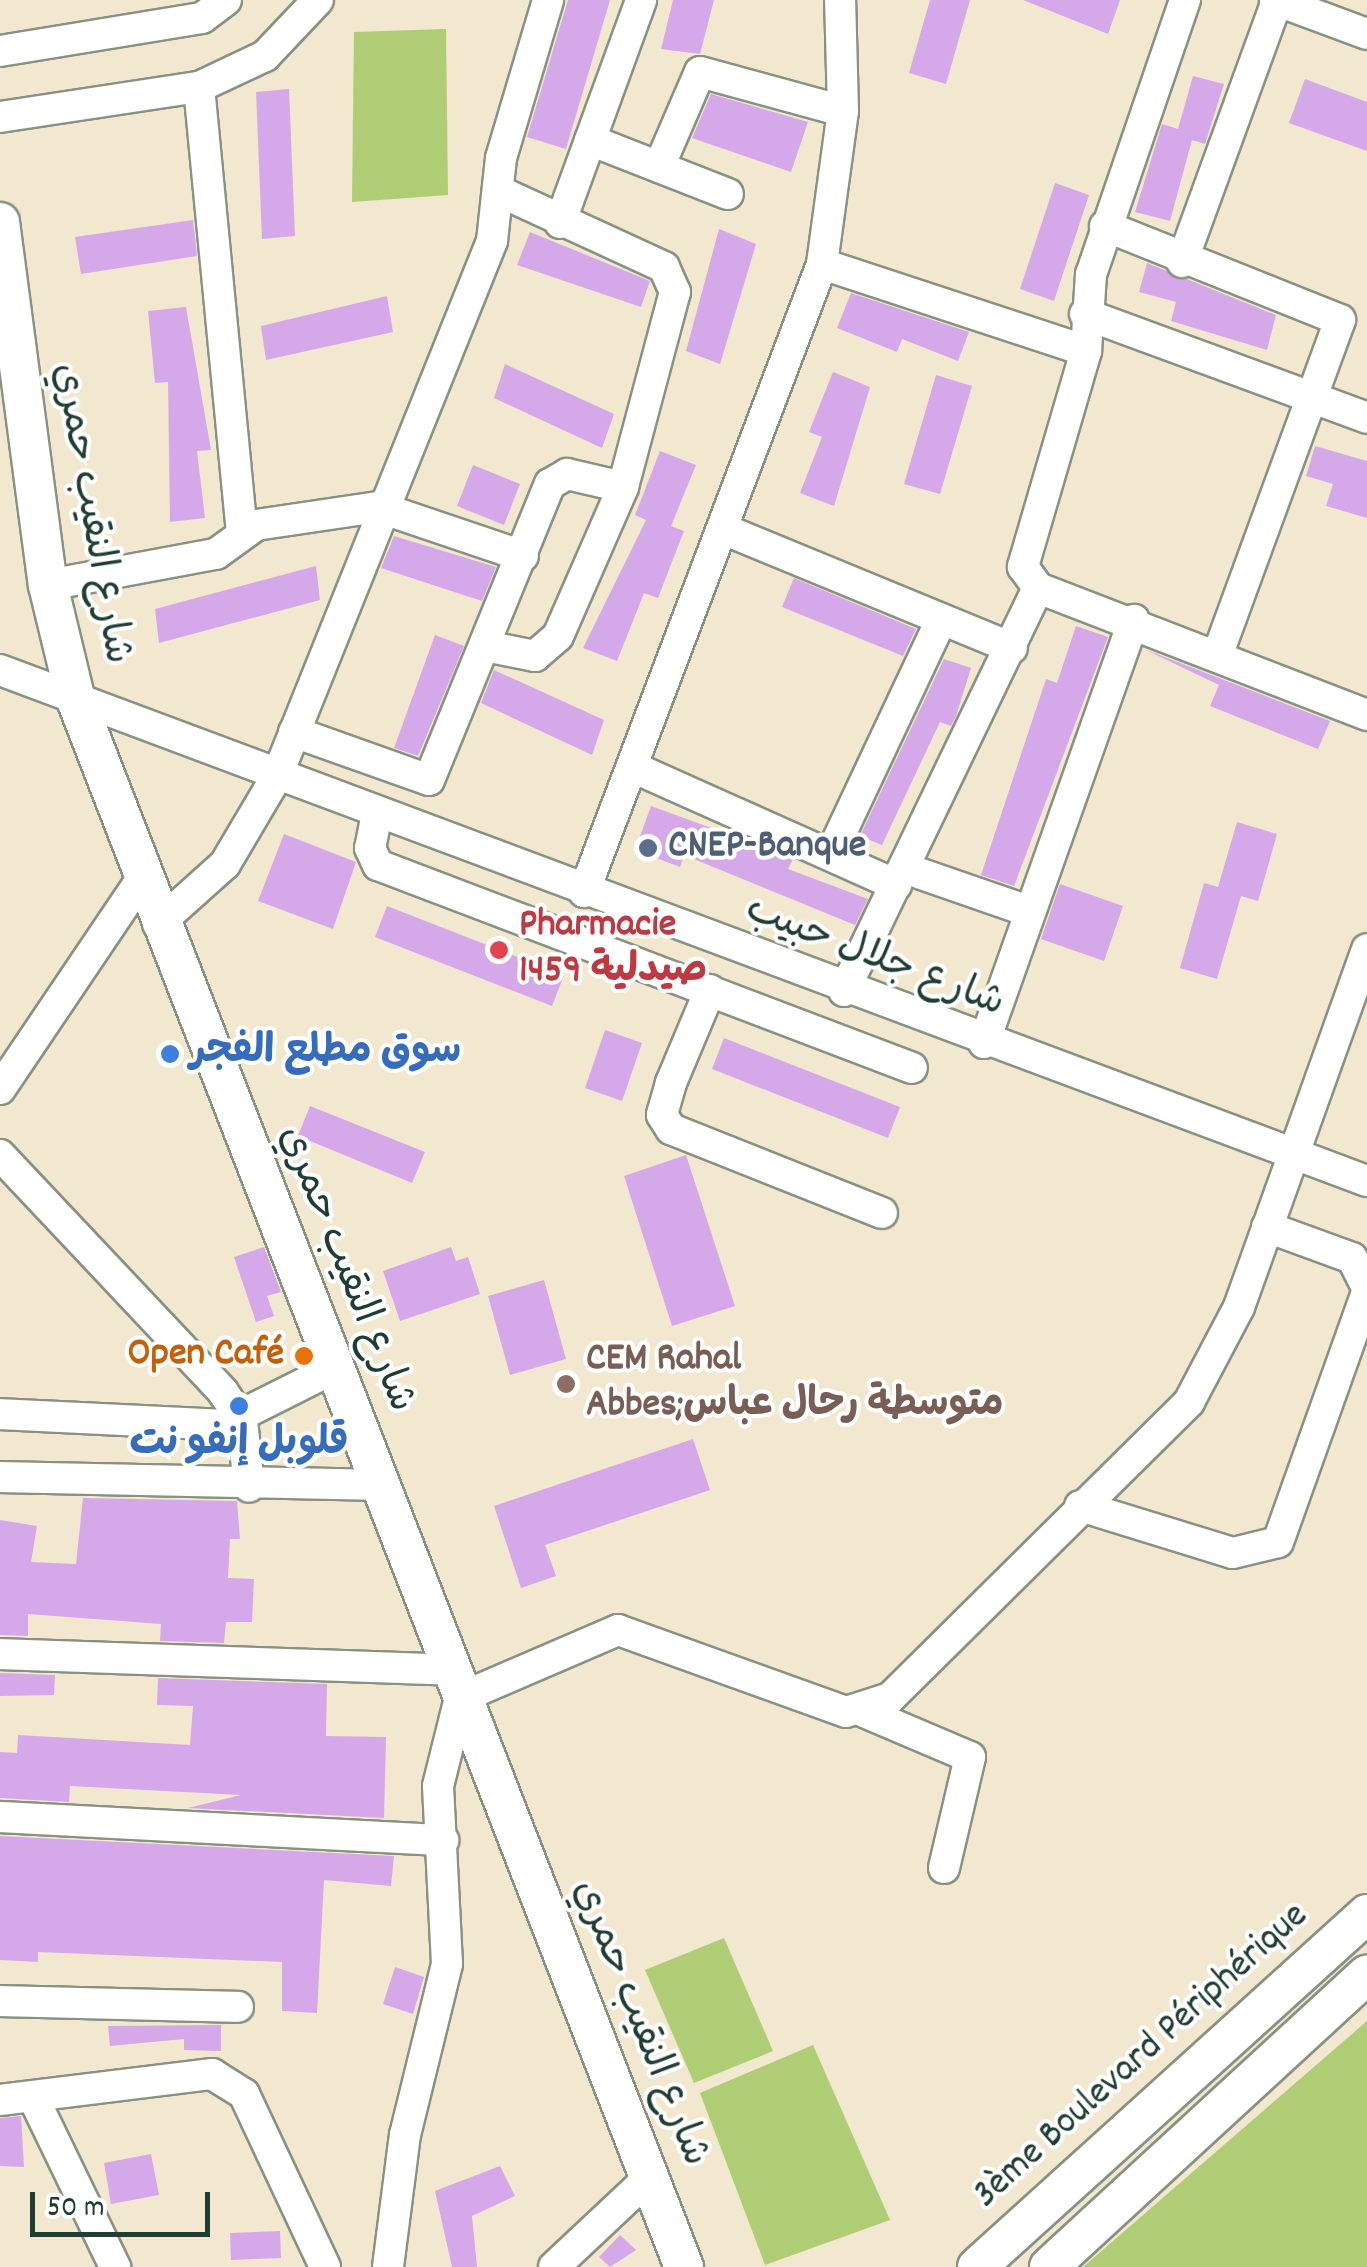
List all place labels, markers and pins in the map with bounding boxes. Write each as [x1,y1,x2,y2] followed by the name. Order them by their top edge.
[668,824,866,872] place label: CNEP-Banque
[637,837,659,859] marker: CNEP-Banque
[519,903,707,997] place label: Pharmacie 1459 صيدلية
[488,939,510,961] marker: Pharmacie 1459 صيدلية
[190,1030,461,1078] place label: سوق مطلع الفجر
[159,1043,181,1065] marker: سوق مطلع الفجر
[128,1332,284,1380] place label: Open Café
[586,1337,1004,1431] place label: CEM Rahal Abbes;متوسطة رحال عباس
[293,1345,315,1367] marker: Open Café
[555,1373,577,1395] marker: CEM Rahal Abbes;متوسطة رحال عباس
[228,1395,250,1417] marker: قلوبل إنفو نت
[130,1422,348,1470] place label: قلوبل إنفو نت

